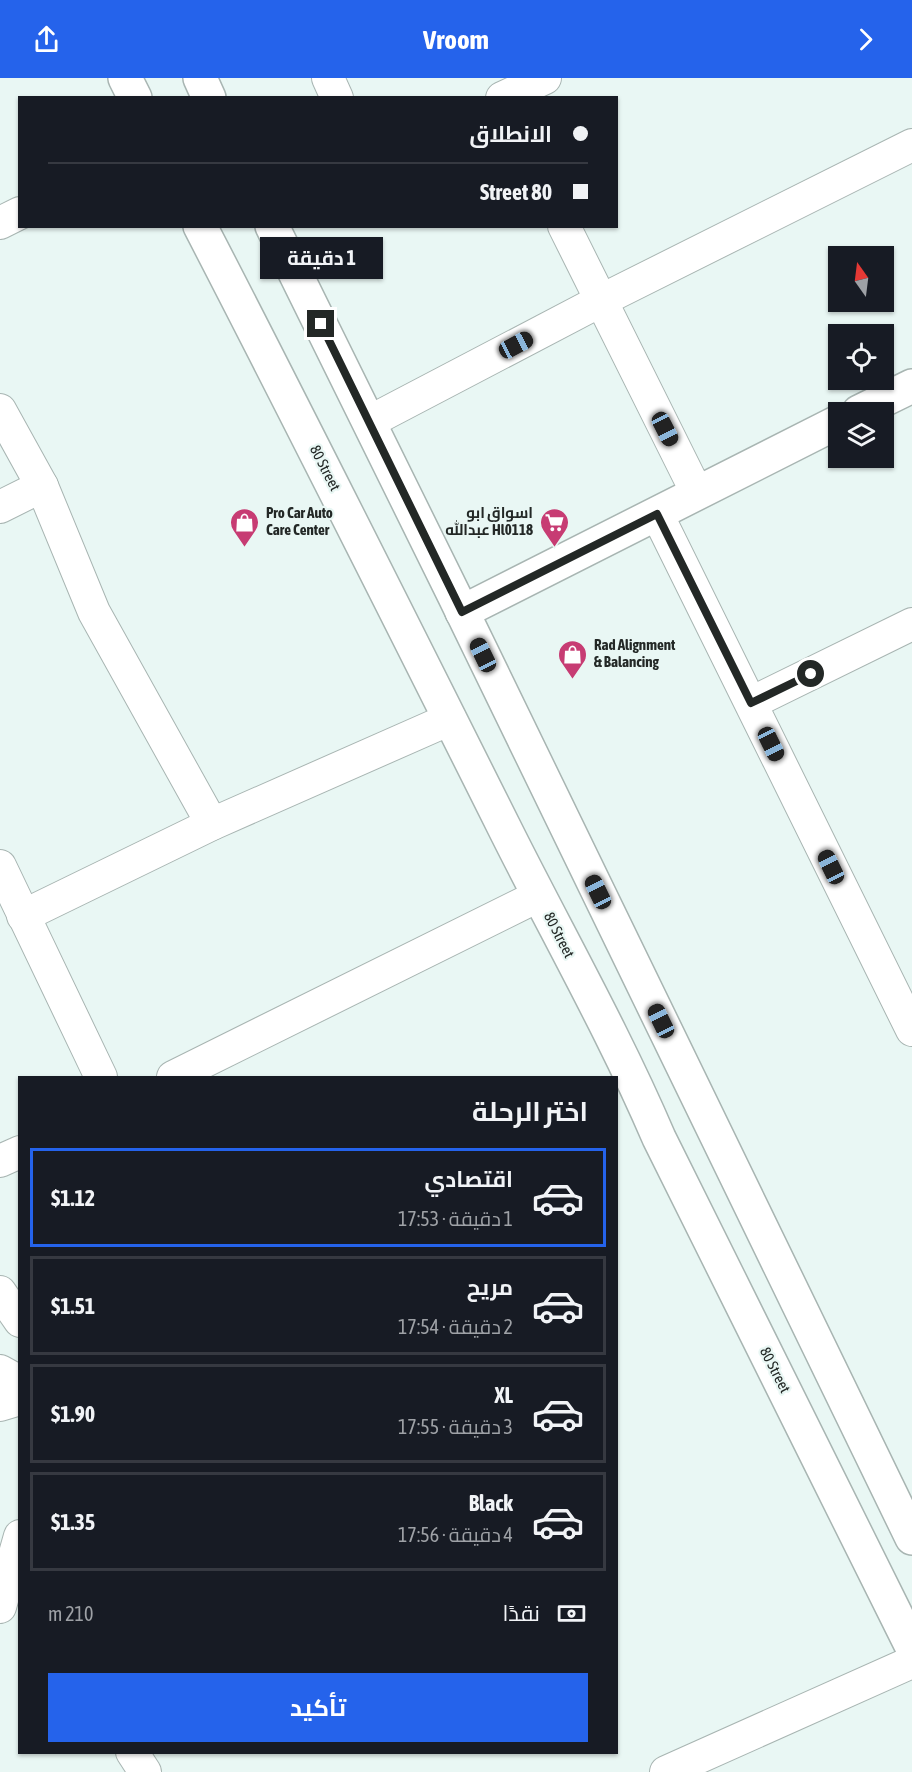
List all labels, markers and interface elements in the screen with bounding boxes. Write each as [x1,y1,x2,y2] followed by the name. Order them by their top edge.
[30,23,63,56] icon: share
[849,23,882,56] icon: forward
[423,24,489,55] text: Vroom
[469,121,552,147] text: الانطلاق
[480,179,552,205] text: 80 Street
[260,237,382,279] callout: 1 دقيقة
[287,246,356,269] text: 1 دقيقة
[828,246,894,312] north arrow
[828,246,894,468] map controls
[307,310,334,337] route end
[828,324,894,390] button: locate
[496,329,536,361] car
[828,402,894,468] button: layers
[649,409,681,449] car
[307,442,344,493] street label: 80 Street
[266,504,333,538] place label: Pro Car Auto Care Center
[445,504,533,538] place label: اسواق ابو عبدالله Hl0118
[229,506,261,548] shop icon: Pro Car Auto Care Center
[538,506,570,548] supermarket icon: اسواق ابو عبدالله Hl0118
[467,635,499,675] car
[594,636,676,670] place label: Rad Alignment & Balancing
[557,638,589,680] shop icon: Rad Alignment & Balancing
[797,660,824,687] route start
[755,724,787,764] car
[815,847,847,887] car
[582,872,614,912] car
[541,909,578,960] street label: 80 Street
[645,1001,677,1041] car
[472,1096,588,1127] text: اختر الرحلة
[424,1166,513,1192] text: اقتصادي
[531,1171,585,1225] icon: car
[51,1185,95,1211] text: $1.12
[398,1207,513,1230] text: 1 دقيقة · 17:53
[467,1274,513,1300] text: مريح
[531,1279,585,1333] icon: car
[51,1293,95,1319] text: $1.51
[398,1315,513,1338] text: 2 دقيقة · 17:54
[757,1344,794,1395] street label: 80 Street
[495,1382,513,1408] text: XL
[531,1387,585,1441] icon: car
[51,1401,95,1427] text: $1.90
[398,1415,513,1438] text: 3 دقيقة · 17:55
[469,1490,513,1516] text: Black
[531,1495,585,1549] icon: car
[51,1509,95,1535] text: $1.35
[398,1523,513,1546] text: 4 دقيقة · 17:56
[555,1597,588,1630] icon: cash
[502,1600,540,1626] text: نقدًا
[48,1602,93,1625] text: 210 m
[48,1673,588,1742] button: تأكيد

